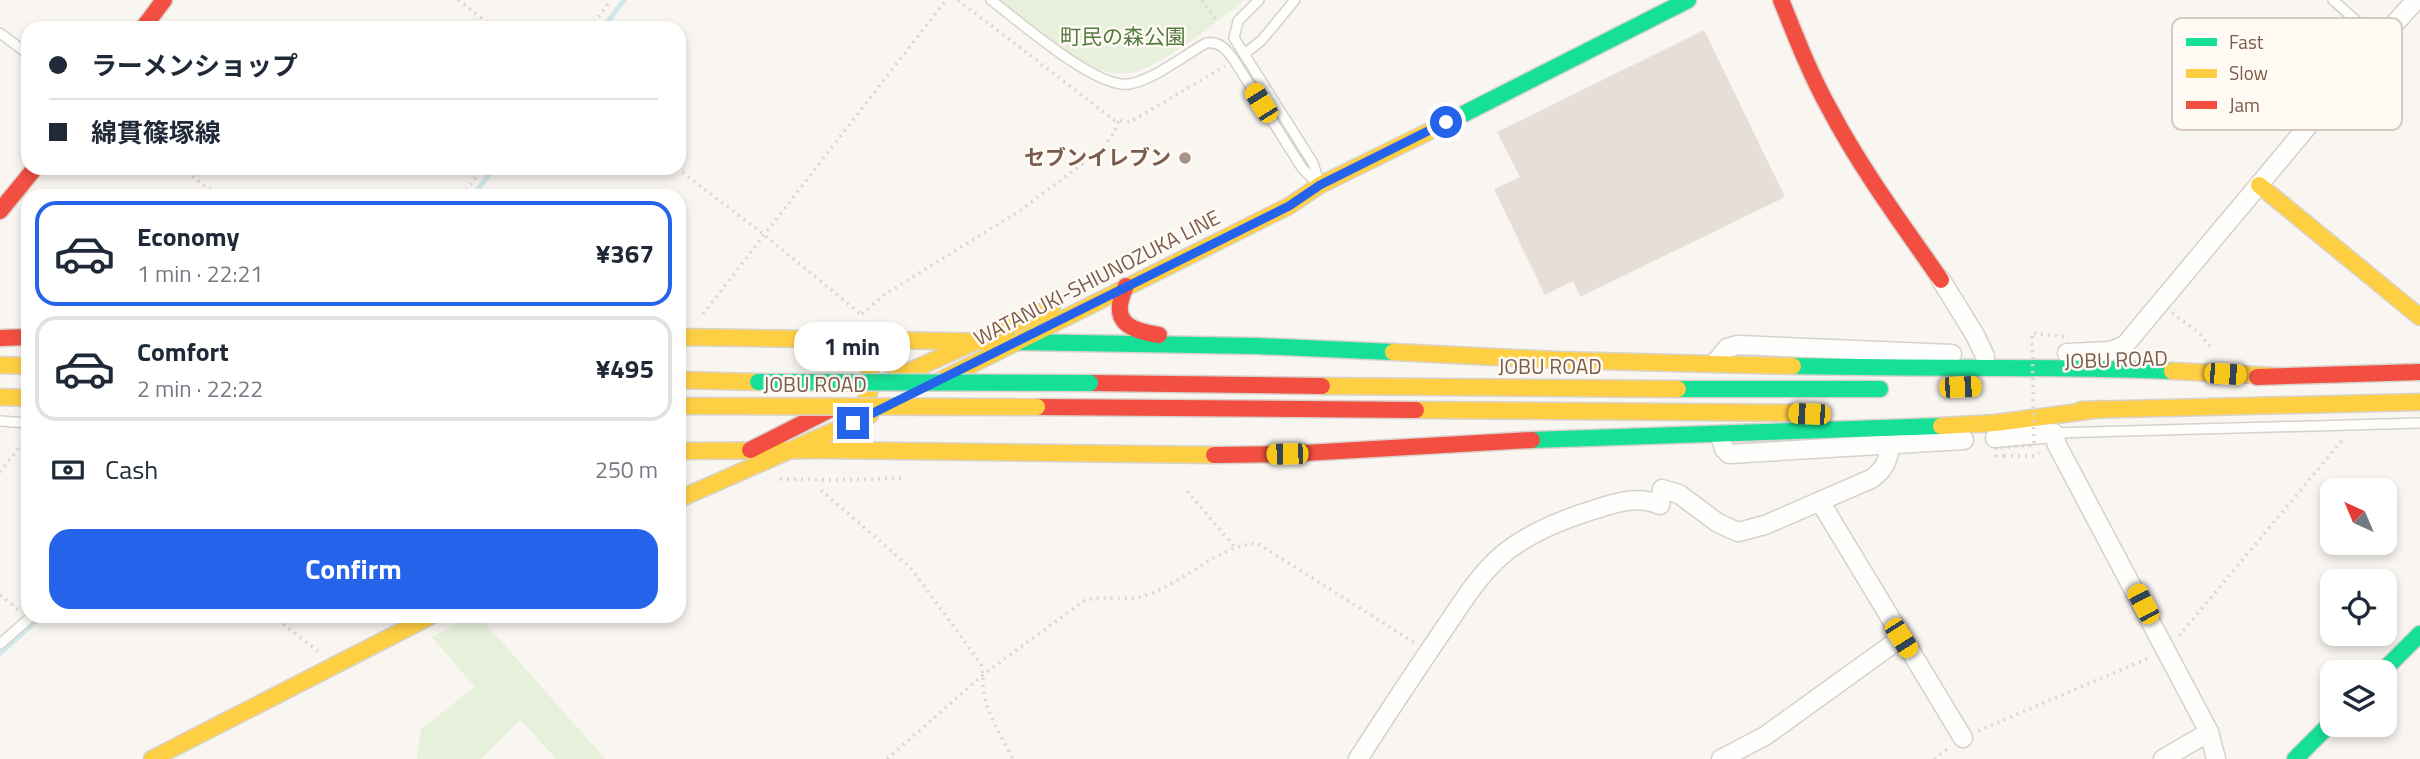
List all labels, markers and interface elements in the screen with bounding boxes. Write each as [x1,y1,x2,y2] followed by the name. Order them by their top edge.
[2172,18,2402,130] legend
[1060,20,1186,52] park label: 町民の森公園
[2229,27,2264,56] text: Fast
[91,46,298,85] text: ラーメンショップ
[2229,58,2268,87] text: Slow
[1241,80,1282,126] car
[2229,90,2260,119] text: Jam
[1430,106,1462,138] route start
[91,113,221,152] text: 綿貫篠塚線
[1024,141,1171,173] place label: セブンイレブン
[1177,150,1193,166] marker: セブンイレブン
[968,201,1225,353] street label: WATANUKI-SHIUNOZUKA LINE
[137,217,239,256] text: Economy
[53,222,116,285] icon: car
[596,234,654,273] text: ¥367
[137,256,263,291] text: 1 min · 22:21
[795,322,911,370] callout: 1 min
[824,329,880,364] text: 1 min
[137,332,229,371] text: Comfort
[53,337,116,400] icon: car
[2064,341,2168,377] street label: JOBU ROAD
[596,349,654,388] text: ¥495
[1498,350,1602,382] street label: JOBU ROAD
[2204,362,2247,386] car
[763,368,867,400] street label: JOBU ROAD
[137,371,263,406] text: 2 min · 22:22
[1939,376,1982,398] car
[1788,403,1831,425] car
[837,407,869,439] route end
[1266,443,1309,465] car
[105,450,158,489] text: Cash
[49,451,87,489] icon: cash
[595,452,658,487] text: 250 m
[2320,478,2398,555] north arrow
[2320,478,2397,737] map controls
[49,529,658,609] button: Confirm
[2320,569,2397,646] button: locate
[2124,581,2163,627] car
[1881,615,1922,661] car
[2320,660,2397,737] button: layers

